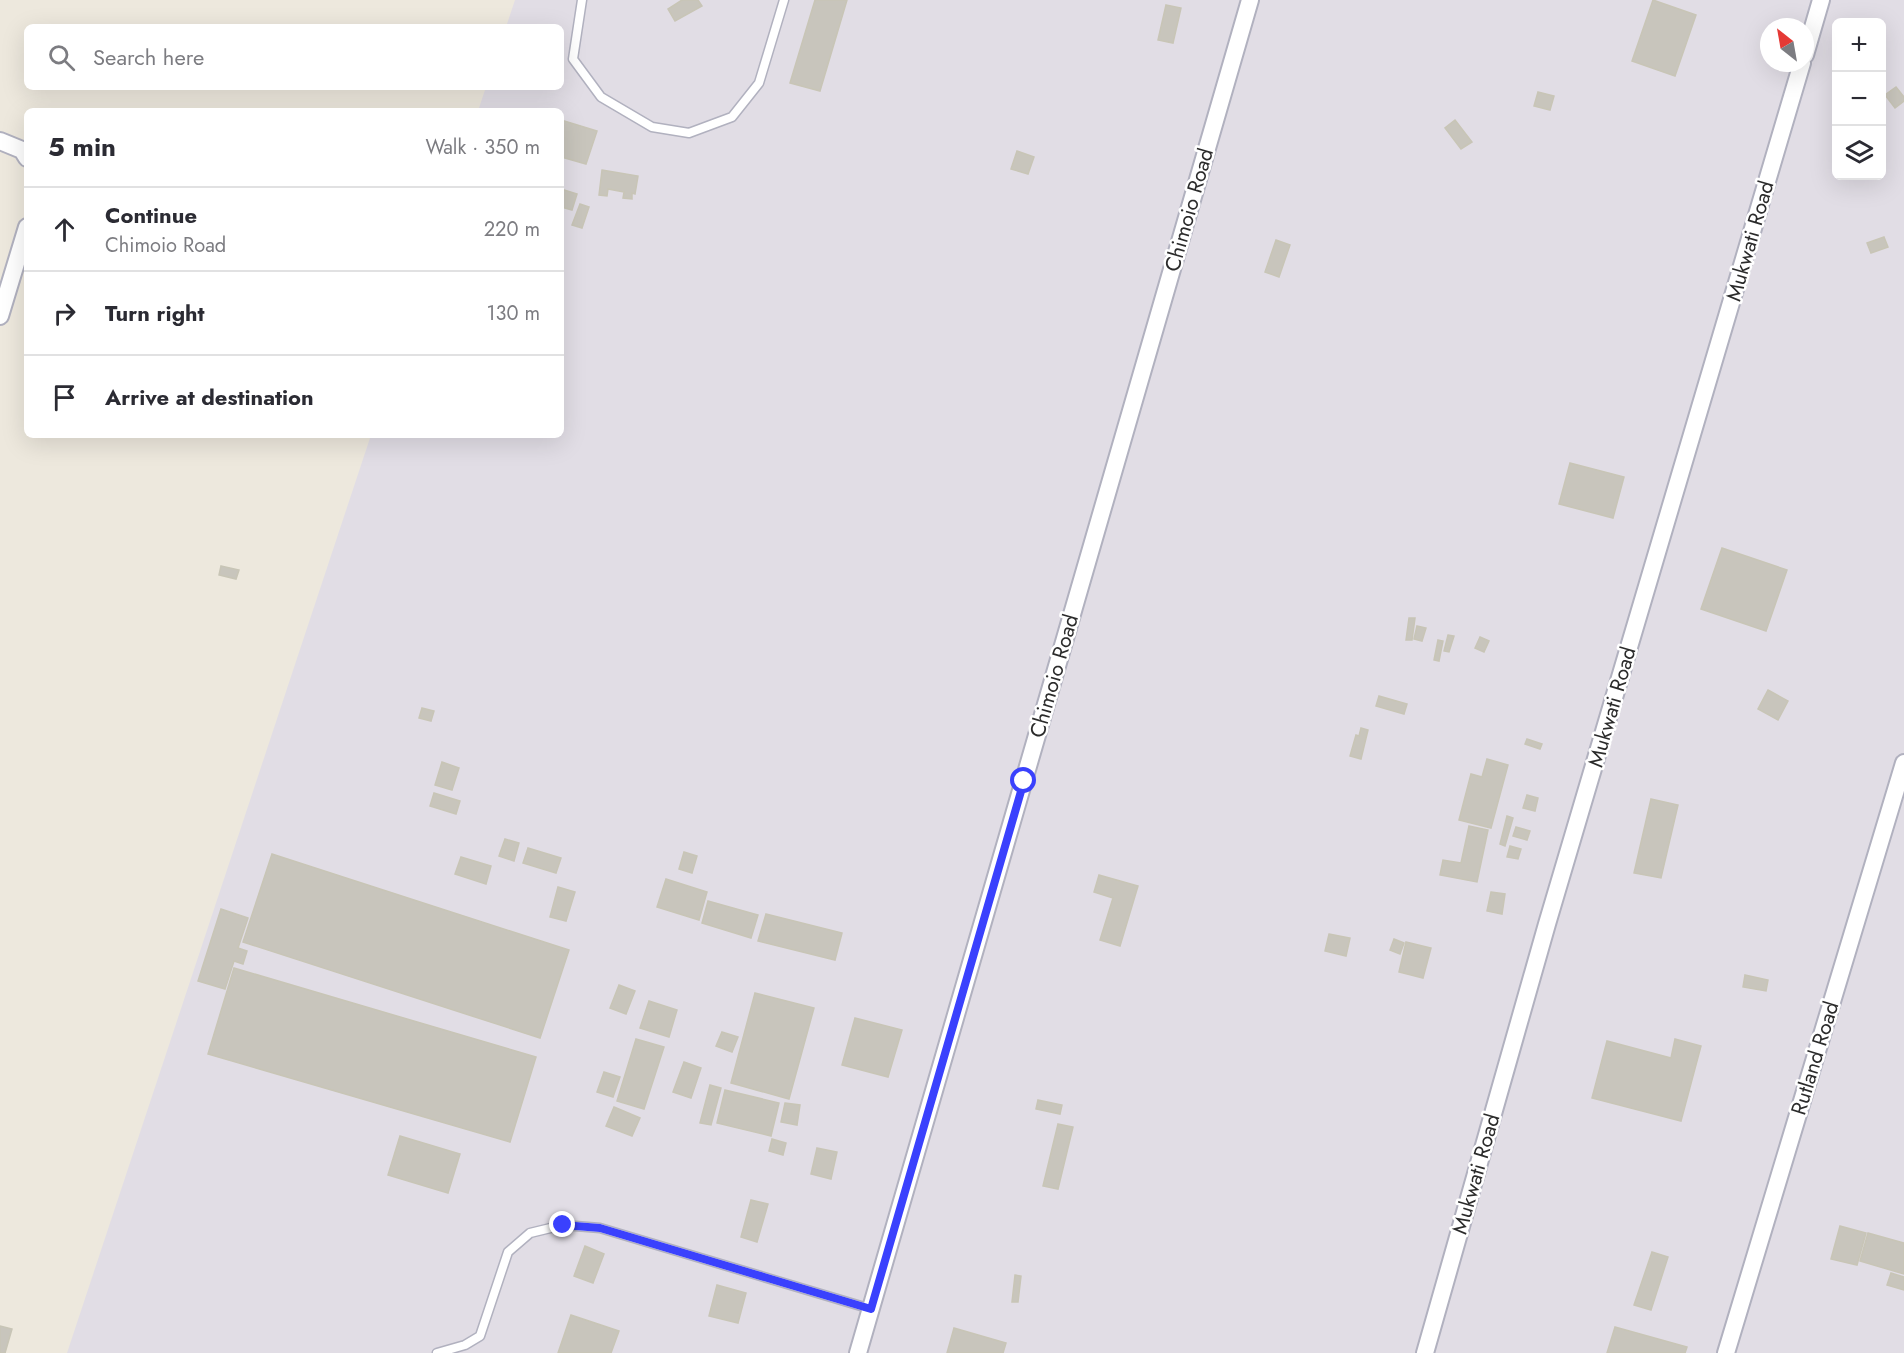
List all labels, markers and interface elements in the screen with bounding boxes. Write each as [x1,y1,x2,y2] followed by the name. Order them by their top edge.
[1760,18,1814,72] north arrow
[1832,18,1886,180] map controls
[1832,18,1886,72] button: +
[24,24,564,90] search box
[45,41,78,74] icon: search
[93,41,204,73] text: Search here
[1832,72,1886,126] button: −
[1832,126,1886,180] button: layers
[48,128,116,166] text: 5 min
[425,133,540,162] text: Walk · 350 m
[1157,145,1221,275] street label: Chimoio Road
[1718,177,1782,305] street label: Mukwati Road
[105,199,197,231] text: Continue
[48,213,81,246] icon: ahead
[484,215,540,244] text: 220 m
[105,231,226,260] text: Chimoio Road
[48,297,81,330] icon: right
[105,297,205,329] text: Turn right
[486,299,540,328] text: 130 m
[48,381,81,414] icon: arrive
[105,381,314,413] text: Arrive at destination
[1022,611,1086,741] street label: Chimoio Road
[1580,643,1644,771] street label: Mukwati Road
[1010,767,1036,793] route start
[1783,997,1847,1119] street label: Rutland Road
[1444,1110,1508,1238] street label: Mukwati Road
[549,1211,575,1237] route end

